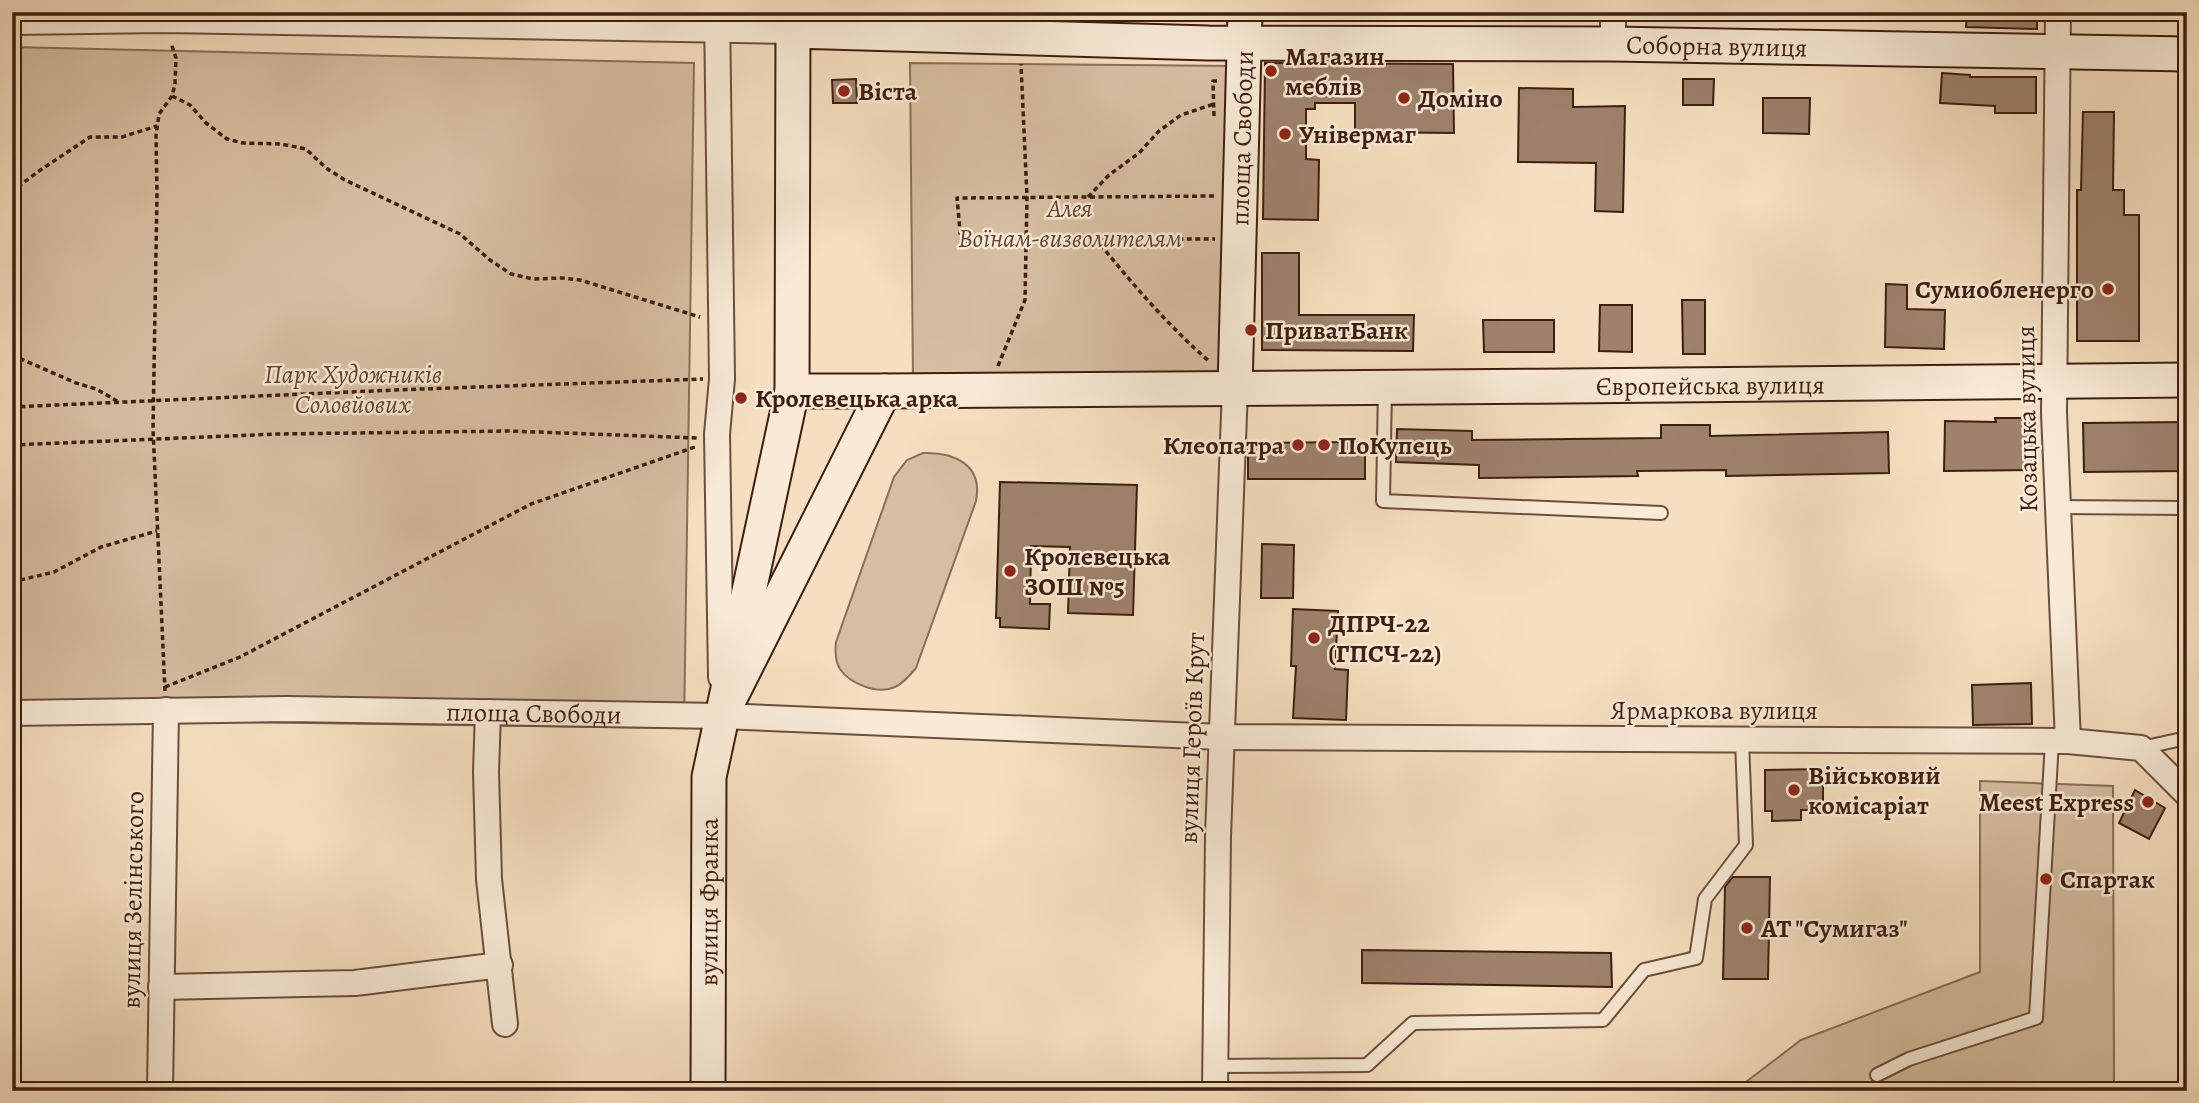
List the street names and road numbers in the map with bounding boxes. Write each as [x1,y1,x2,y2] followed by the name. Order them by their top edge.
[1626,27,1808,65] street label: Соборна вулиця
[1222,50,1261,226] street label: площа Свободи
[2008,325,2046,513] street label: Козацька вулиця
[1596,367,1825,403] street label: Європейська вулиця
[1171,631,1213,844] street label: вулиця Героїв Крут
[1610,693,1818,728] street label: Ярмаркова вулиця
[446,694,622,732] street label: площа Свободи
[114,791,152,1009] street label: вулиця Зелінського
[691,818,726,986] street label: вулиця Франка

